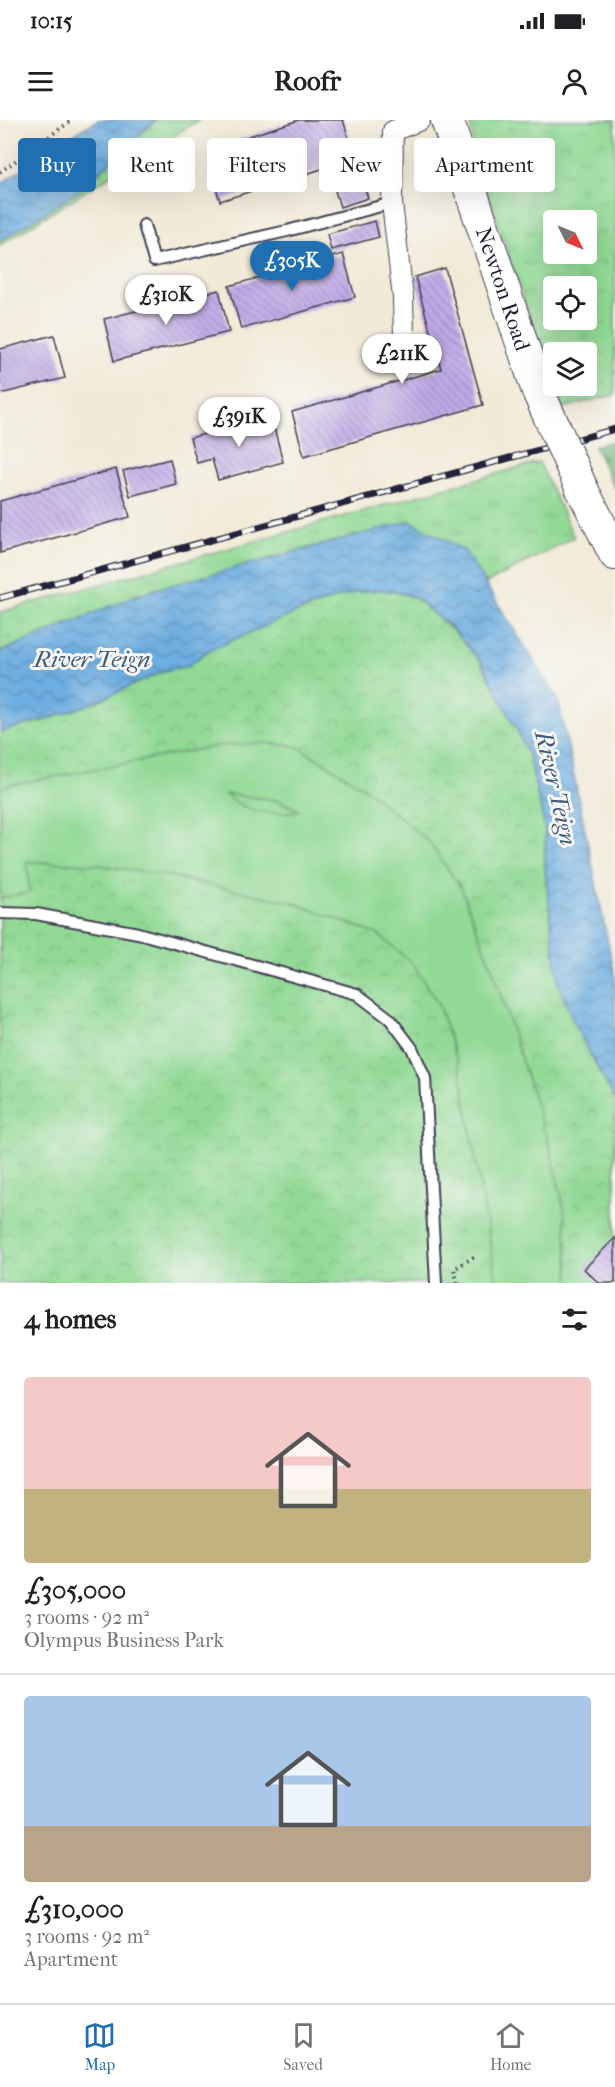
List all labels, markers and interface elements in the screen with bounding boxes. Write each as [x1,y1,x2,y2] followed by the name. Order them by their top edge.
[30,8,72,34] text: 10:15
[24,65,57,98] icon: menu
[274,65,341,97] text: Roofr
[558,65,591,98] icon: person
[18,138,96,192] chip: Buy
[108,138,195,192] chip: Rent
[207,138,307,192] chip: Filters
[319,138,402,192] chip: New
[414,138,555,192] chip: Apartment
[543,210,597,264] north arrow
[543,210,597,396] map controls
[470,224,536,355] street label: Newton Road
[250,241,334,292] pin: £305K
[264,249,320,272] text: £305K
[124,275,208,326] pin: £310K
[543,276,597,330] button: locate
[139,283,193,306] text: £310K
[360,334,444,385] pin: £211K
[376,342,428,365] text: £211K
[543,342,597,396] button: layers
[197,397,281,448] pin: £391K
[212,405,266,428] text: £391K
[32,645,150,673] water label: River Teign
[529,726,583,848] water label: River Teign
[558,1303,591,1336] icon: filters
[24,1304,116,1335] text: 4 homes
[254,1416,362,1524] icon: home
[24,1575,126,1606] text: £305,000
[24,1606,149,1629] text: 3 rooms · 92 m²
[24,1629,224,1652] text: Olympus Business Park
[254,1735,362,1843] icon: home
[24,1894,124,1925] text: £310,000
[24,1925,149,1948] text: 3 rooms · 92 m²
[24,1948,118,1971] text: Apartment
[83,2019,116,2074] tab: Map
[283,2019,323,2074] tab: Saved
[490,2019,532,2074] tab: Home

